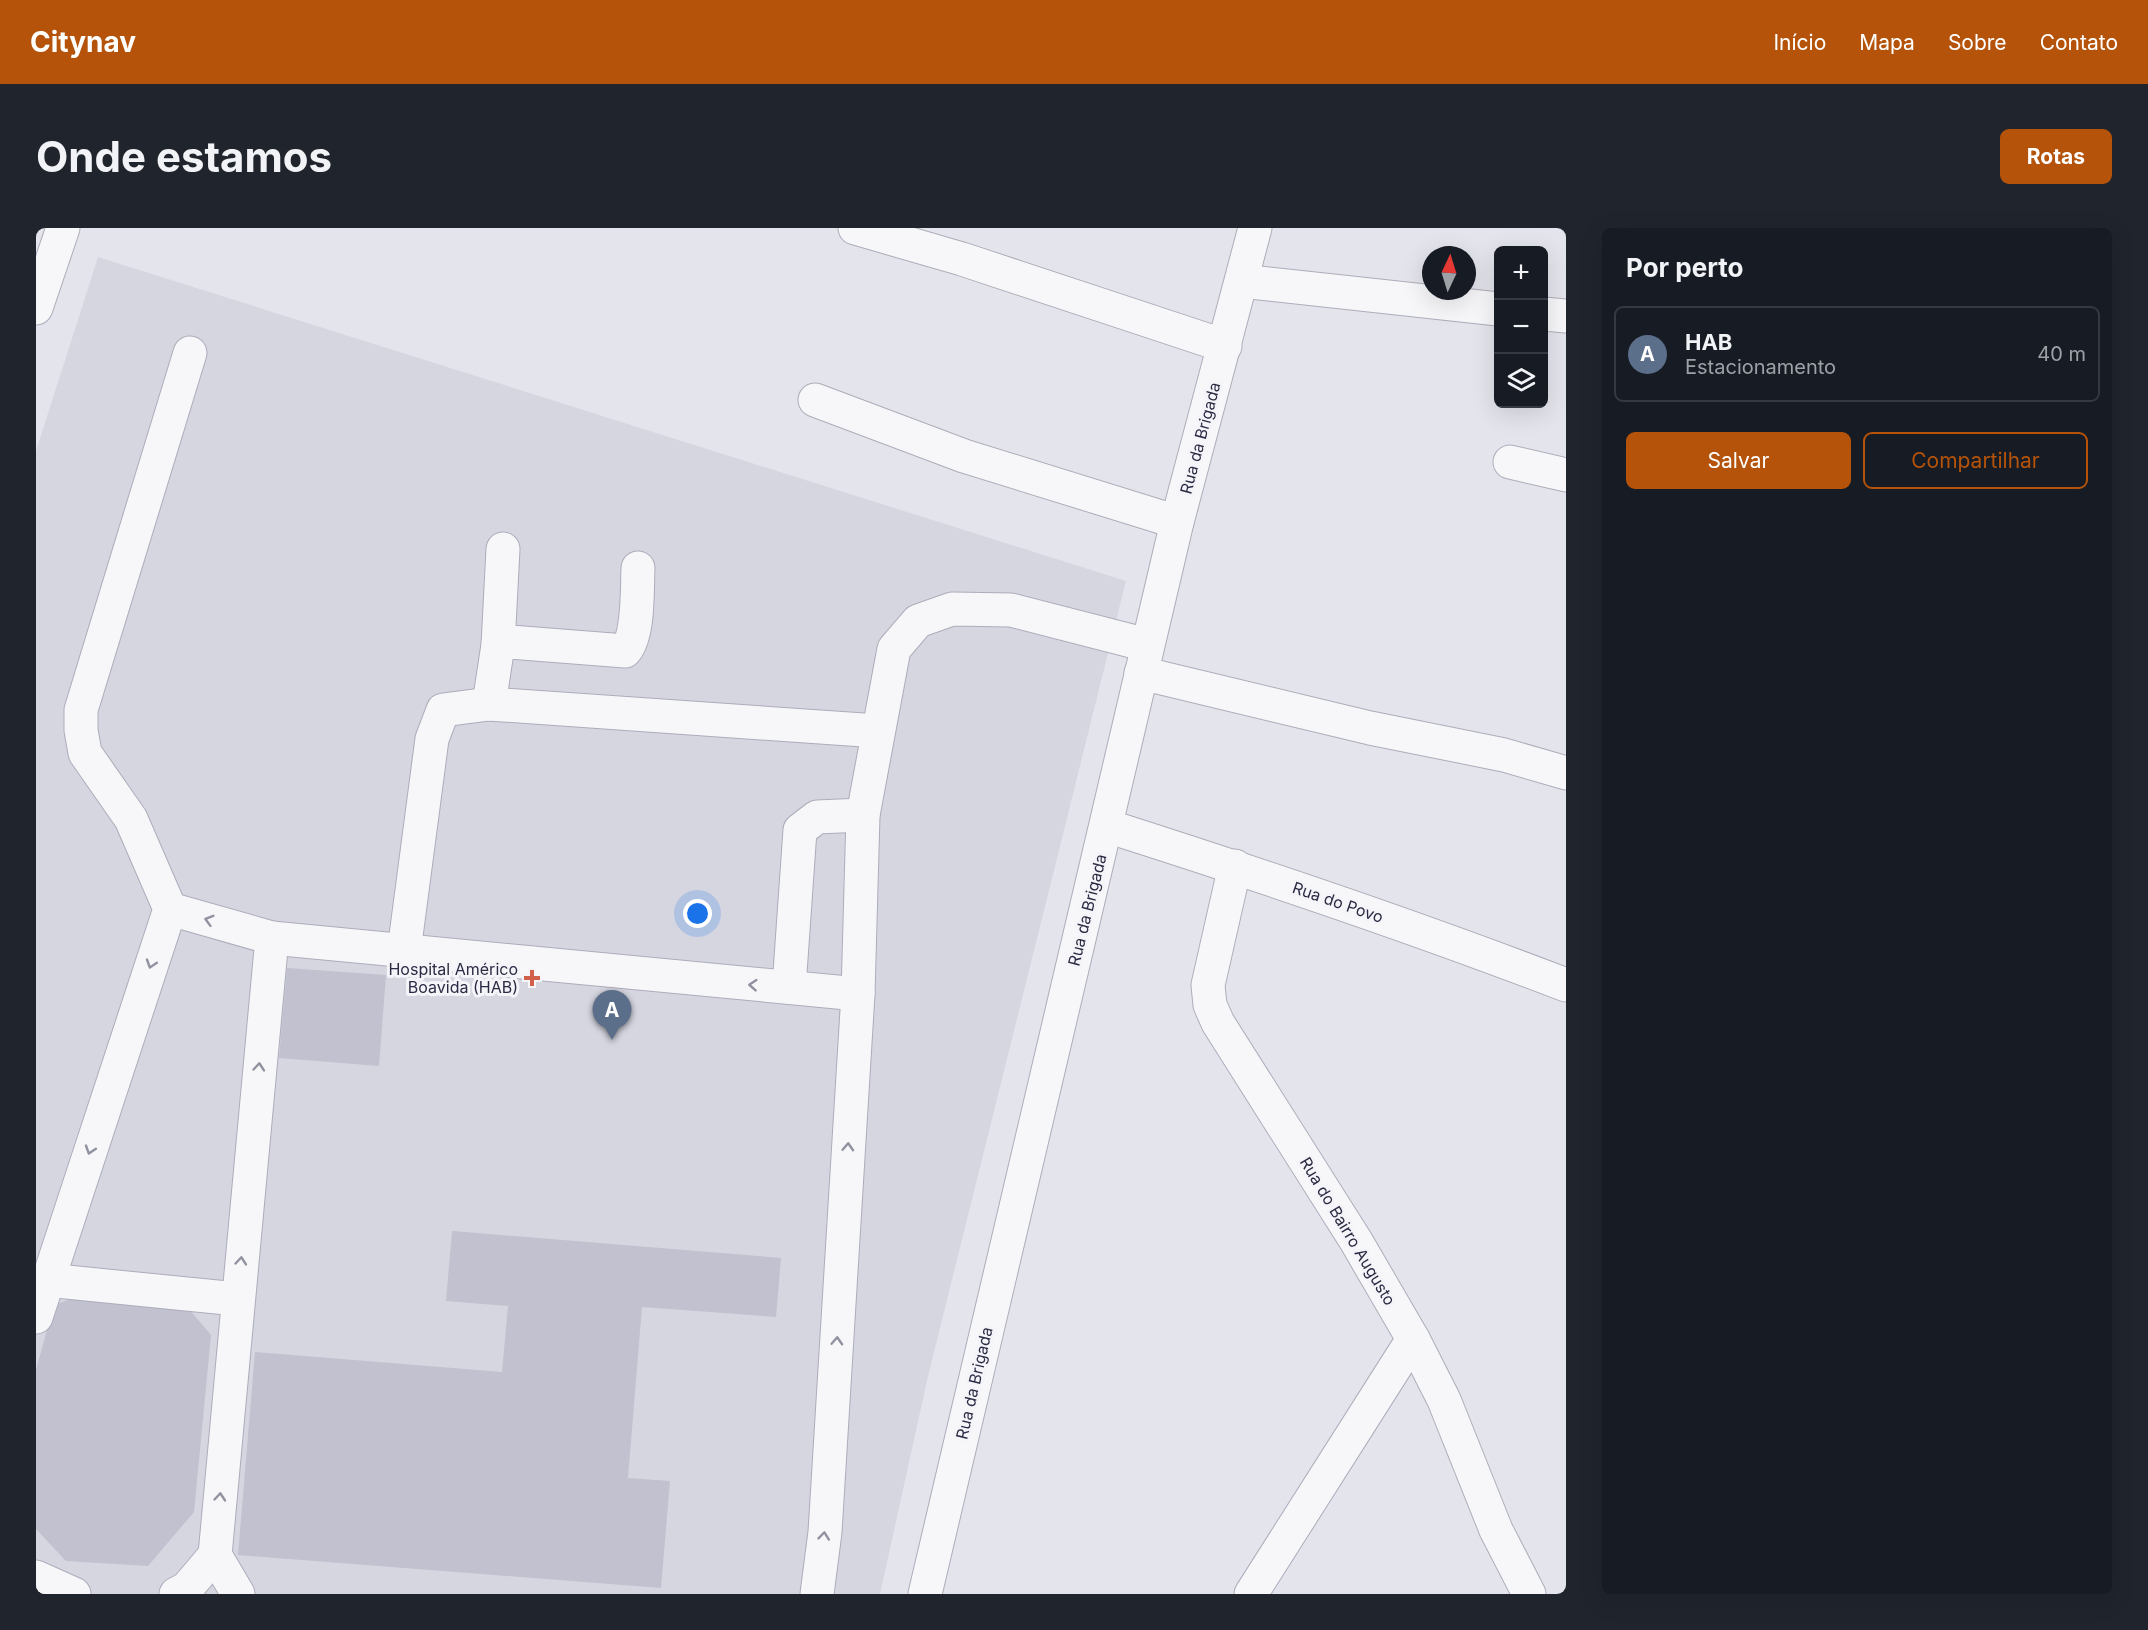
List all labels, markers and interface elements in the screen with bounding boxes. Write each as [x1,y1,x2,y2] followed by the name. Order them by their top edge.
[30,25,136,59] text: Citynav
[1773,30,1826,55] text: Início
[1859,30,1915,55] text: Mapa
[1948,30,2007,55] text: Sobre
[2040,30,2118,55] text: Contato
[2000,129,2112,184] button: Rotas
[36,131,332,182] text: Onde estamos
[1422,246,1476,300] north arrow
[1494,246,1548,408] map controls
[1494,246,1548,300] button: +
[1626,252,1744,283] text: Por perto
[1494,300,1548,354] button: −
[1685,329,1732,355] text: HAB
[1640,342,1655,366] text: A
[2037,342,2086,366] text: 40 m
[1494,354,1548,408] button: layers
[1685,355,1836,379] text: Estacionamento
[1175,380,1225,496] street label: Rua da Brigada
[1626,432,1851,489] button: Salvar
[1863,432,2088,489] button: Compartilhar
[1063,852,1111,968] street label: Rua da Brigada
[1290,877,1386,927] street label: Rua do Povo
[683,899,712,928] your location
[204,915,214,927] one-way arrow
[146,958,159,969] one-way arrow
[388,959,518,997] place label: Hospital Américo Boavida (HAB)
[523,969,541,987] marker: Hospital Américo Boavida (HAB)
[748,979,757,992] one-way arrow
[592,990,632,1040] pin: A
[252,1062,265,1071] one-way arrow
[842,1142,855,1151] one-way arrow
[85,1144,98,1155] one-way arrow
[1296,1153,1400,1309] street label: Rua do Bairro Augusto
[234,1256,247,1265] one-way arrow
[951,1325,997,1441] street label: Rua da Brigada
[830,1337,843,1346] one-way arrow
[213,1492,226,1502] one-way arrow
[817,1531,830,1540] one-way arrow

